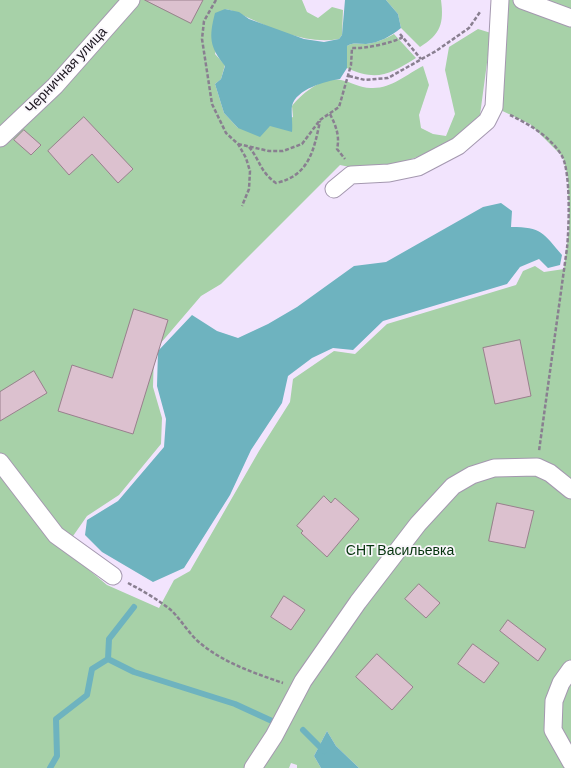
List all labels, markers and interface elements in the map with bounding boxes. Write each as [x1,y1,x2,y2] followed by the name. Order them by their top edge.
[22,23,110,117] street label: Черничная улица
[346,542,454,558] park label: СНТ Васильевка

